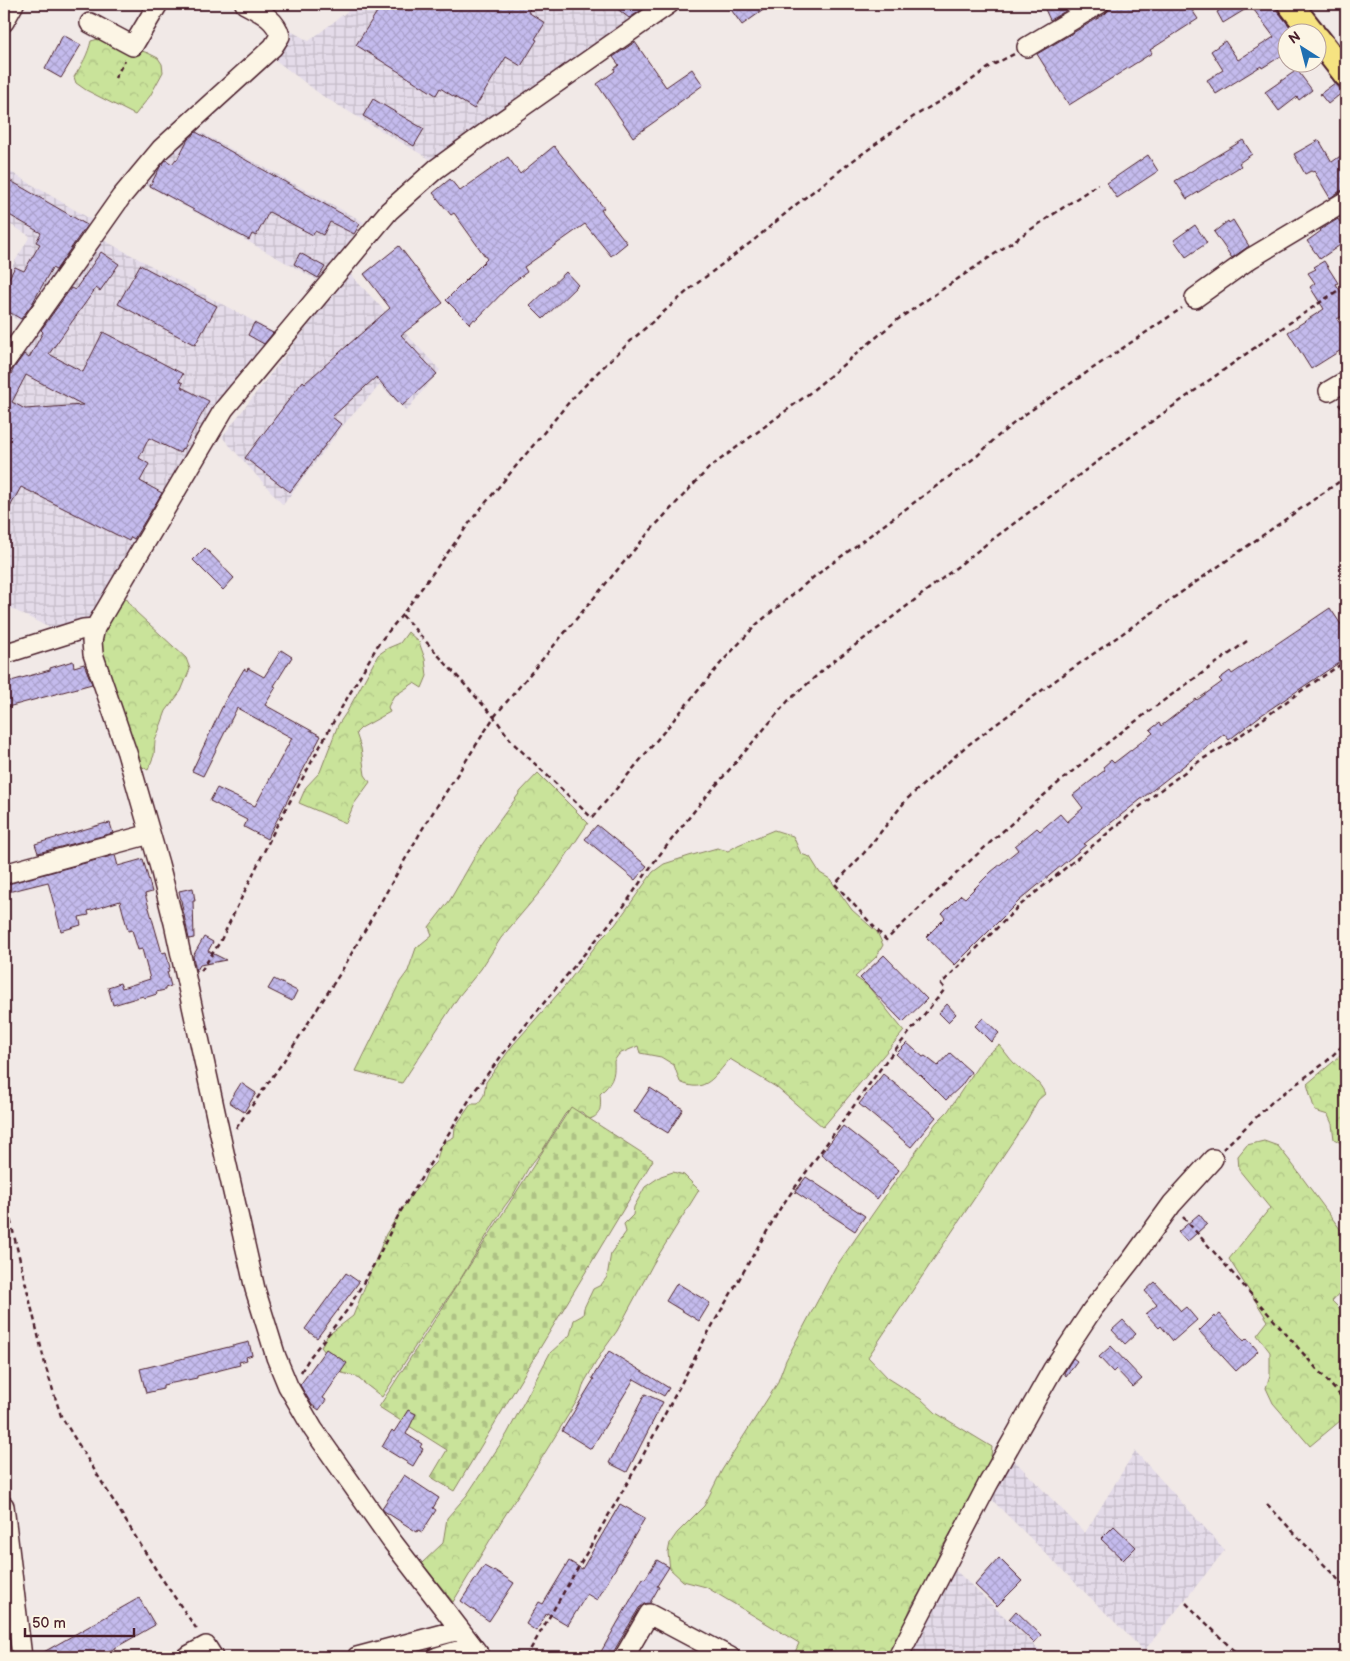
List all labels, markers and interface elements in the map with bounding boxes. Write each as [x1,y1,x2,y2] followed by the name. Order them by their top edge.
[1278,22,1328,72] north arrow
[1285,28,1304,48] text: N
[25,1606,134,1638] scale bar
[32,1614,66,1633] text: 50 m

